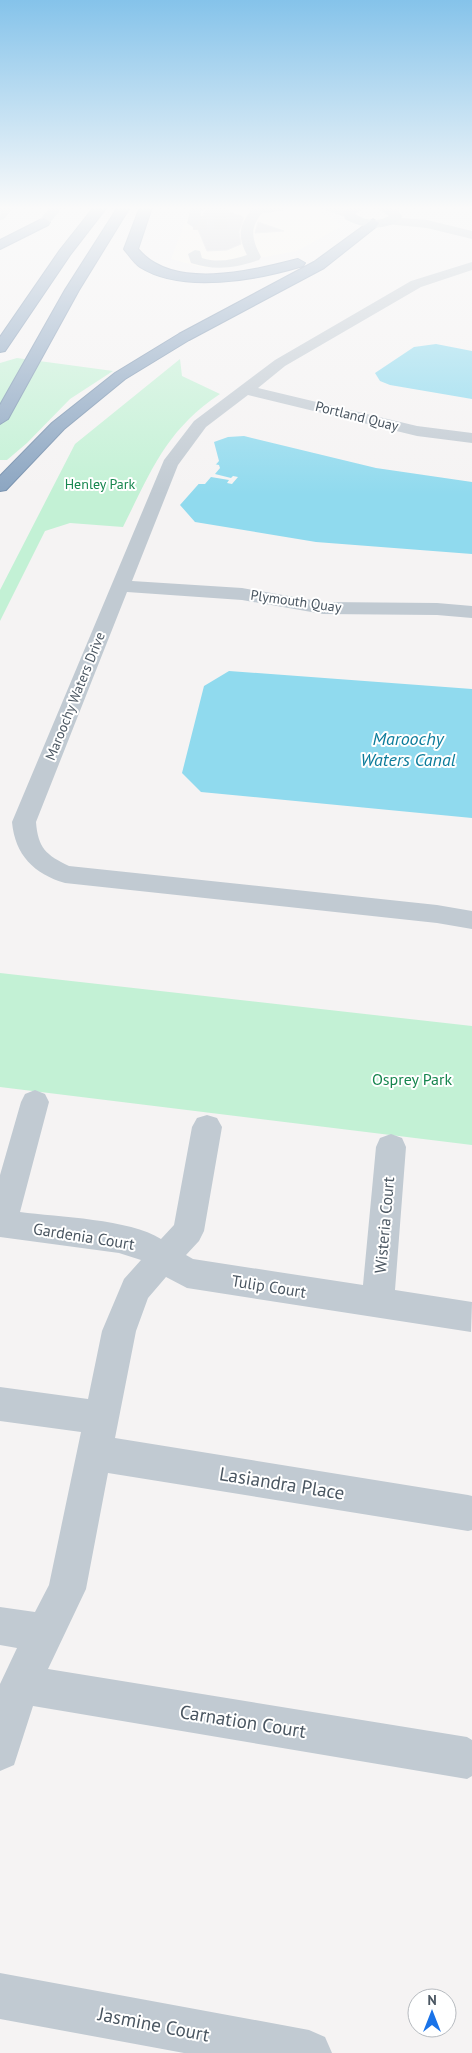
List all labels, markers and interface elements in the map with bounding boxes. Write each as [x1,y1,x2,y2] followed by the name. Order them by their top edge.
[313,397,401,435] street label: Portland Quay
[65,475,136,493] park label: Henley Park
[249,586,343,616] street label: Plymouth Quay
[41,629,109,763] street label: Maroochy Waters Drive
[360,727,456,771] water label: Maroochy Waters Canal
[372,1069,452,1089] park label: Osprey Park
[370,1175,398,1274] street label: Wisteria Court
[32,1218,137,1254] street label: Gardenia Court
[230,1270,308,1302] street label: Tulip Court
[218,1461,346,1505] street label: Lasiandra Place
[178,1699,308,1743] street label: Carnation Court
[407,1988,457,2038] north arrow
[427,1991,437,2009] text: N
[95,2001,212,2047] street label: Jasmine Court

